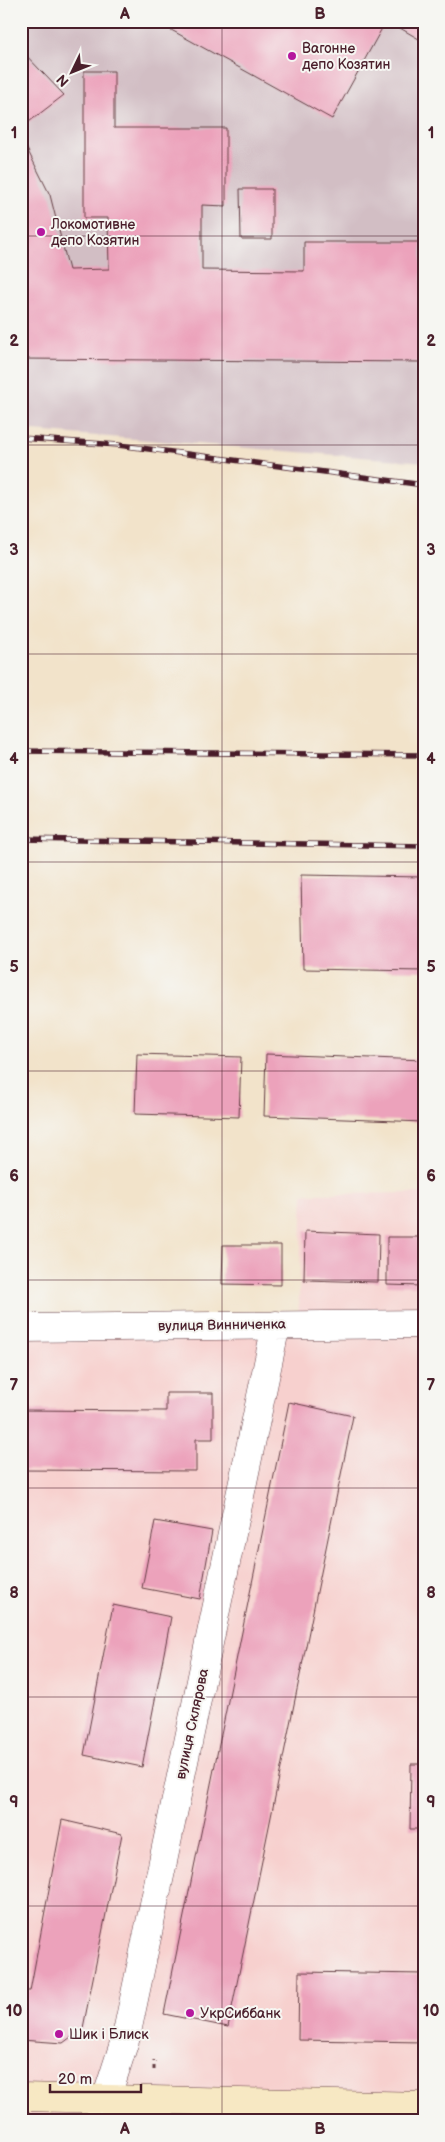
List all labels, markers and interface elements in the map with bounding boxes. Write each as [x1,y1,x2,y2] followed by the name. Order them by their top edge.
[119,5,130,24] text: A
[314,5,326,24] text: B
[302,40,390,73] place label: Вагонне депо Козятин
[48,48,98,98] north arrow
[286,50,298,62] marker: Вагонне депо Козятин
[53,71,73,90] text: N
[11,124,17,143] text: 1
[428,124,434,143] text: 1
[50,216,139,249] place label: Локомотивне депо Козятин
[35,226,47,238] marker: Локомотивне депо Козятин
[9,332,19,351] text: 2
[426,332,436,351] text: 2
[9,541,19,560] text: 3
[426,541,436,560] text: 3
[9,750,19,769] text: 4
[426,750,436,769] text: 4
[9,958,19,977] text: 5
[426,958,436,977] text: 5
[9,1167,19,1186] text: 6
[426,1167,436,1186] text: 6
[158,1315,287,1335] street label: вулиця Винниченка
[10,1376,19,1395] text: 7
[427,1376,436,1395] text: 7
[9,1584,19,1603] text: 8
[426,1584,436,1603] text: 8
[172,1666,212,1781] street label: вулиця Склярова
[9,1793,19,1812] text: 9
[426,1793,436,1812] text: 9
[6,2002,22,2021] text: 10
[423,2002,439,2021] text: 10
[200,2005,281,2022] place label: УкрСиббанк
[184,2007,196,2019] marker: УкрСиббанк
[69,2026,149,2043] place label: Шик і Блиск
[53,2028,65,2040] marker: Шик і Блиск
[50,2062,141,2094] scale bar
[58,2070,92,2089] text: 20 m
[119,2120,130,2139] text: A
[314,2120,326,2139] text: B

